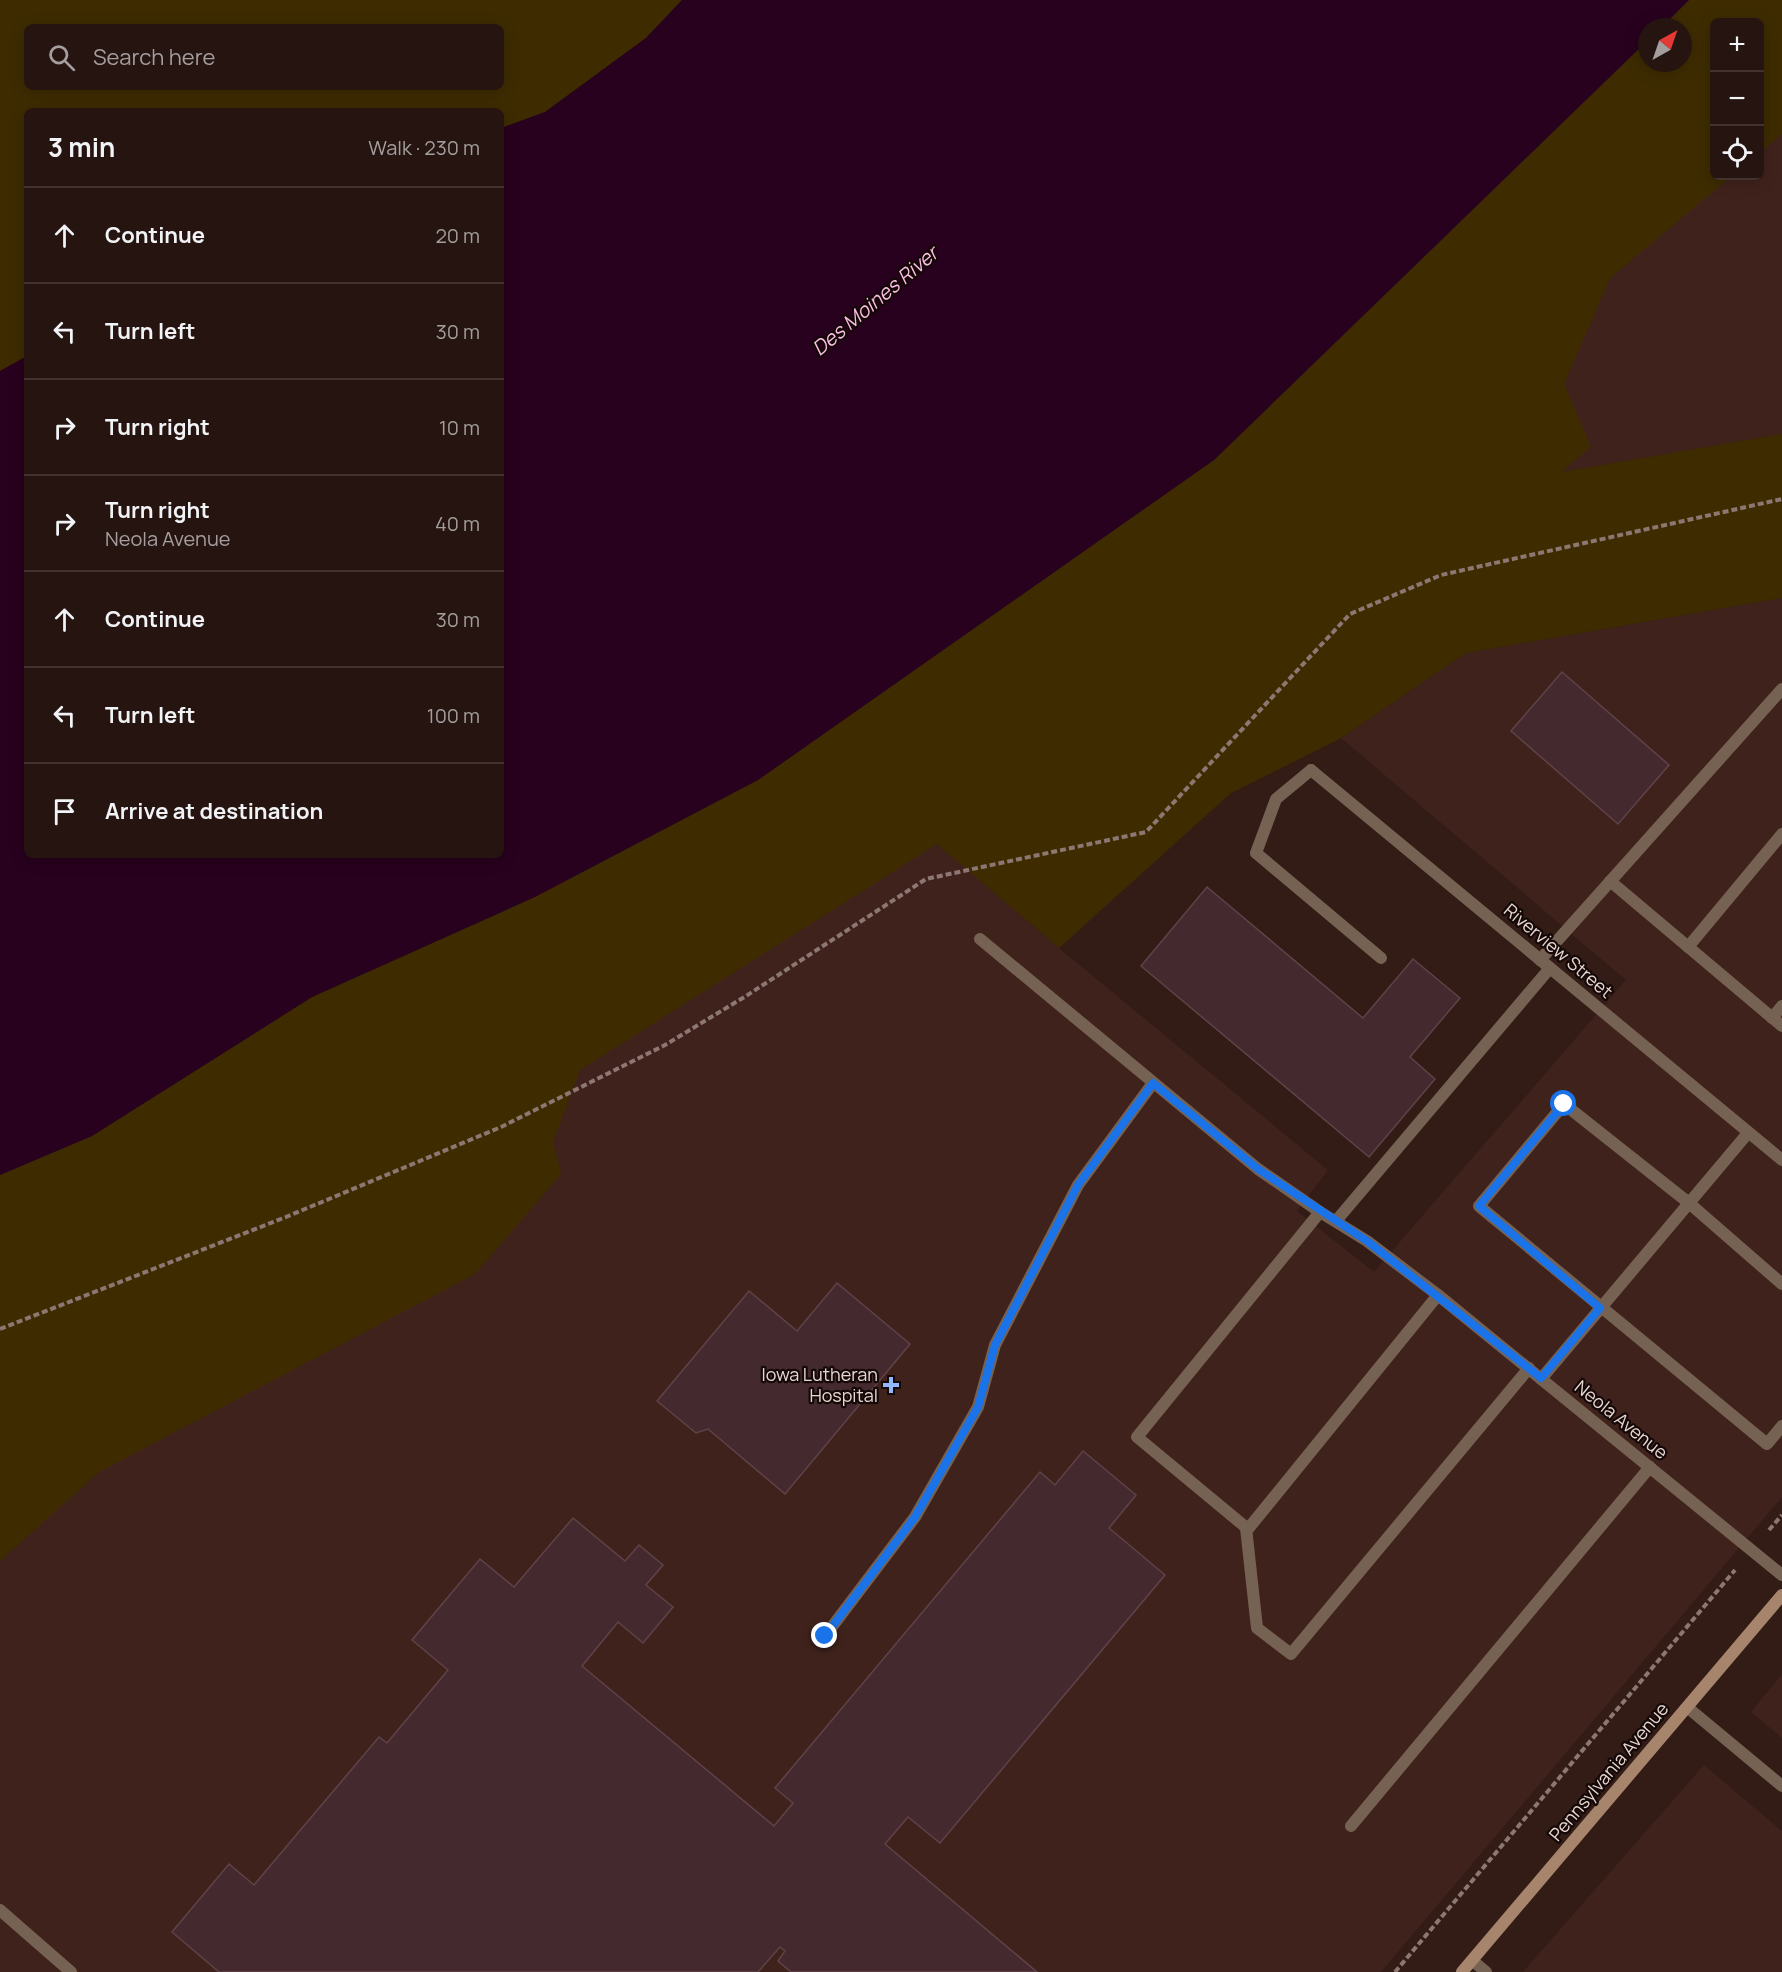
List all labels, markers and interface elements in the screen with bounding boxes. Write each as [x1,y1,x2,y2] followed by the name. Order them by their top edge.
[1638,18,1692,72] north arrow
[1710,18,1764,180] map controls
[1710,18,1764,72] button: +
[24,24,504,90] search box
[45,41,78,74] icon: search
[93,42,215,72] text: Search here
[1710,72,1764,126] button: −
[1710,126,1764,180] button: locate
[48,129,115,165] text: 3 min
[368,134,480,161] text: Walk · 230 m
[48,219,81,252] icon: ahead
[105,220,205,250] text: Continue
[435,222,480,249] text: 20 m
[806,238,946,361] water label: Des Moines River
[48,315,81,348] icon: left
[105,316,195,346] text: Turn left
[436,318,480,345] text: 30 m
[48,411,81,444] icon: right
[105,412,210,442] text: Turn right
[439,414,480,441] text: 10 m
[105,495,210,525] text: Turn right
[48,507,81,540] icon: right
[435,510,480,537] text: 40 m
[105,525,230,552] text: Neola Avenue
[48,603,81,636] icon: ahead
[105,604,205,634] text: Continue
[436,606,480,633] text: 30 m
[48,699,81,732] icon: left
[105,700,195,730] text: Turn left
[427,702,480,729] text: 100 m
[48,795,81,828] icon: arrive
[105,796,323,826] text: Arrive at destination
[1499,898,1618,1003] street label: Riverview Street
[1550,1090,1576,1116] route start
[762,1362,878,1407] place label: Iowa Lutheran Hospital
[1570,1374,1673,1464] street label: Neola Avenue
[882,1376,900,1394] marker: Iowa Lutheran Hospital
[811,1622,837,1648] route end
[1543,1697,1673,1846] street label: Pennsylvania Avenue

